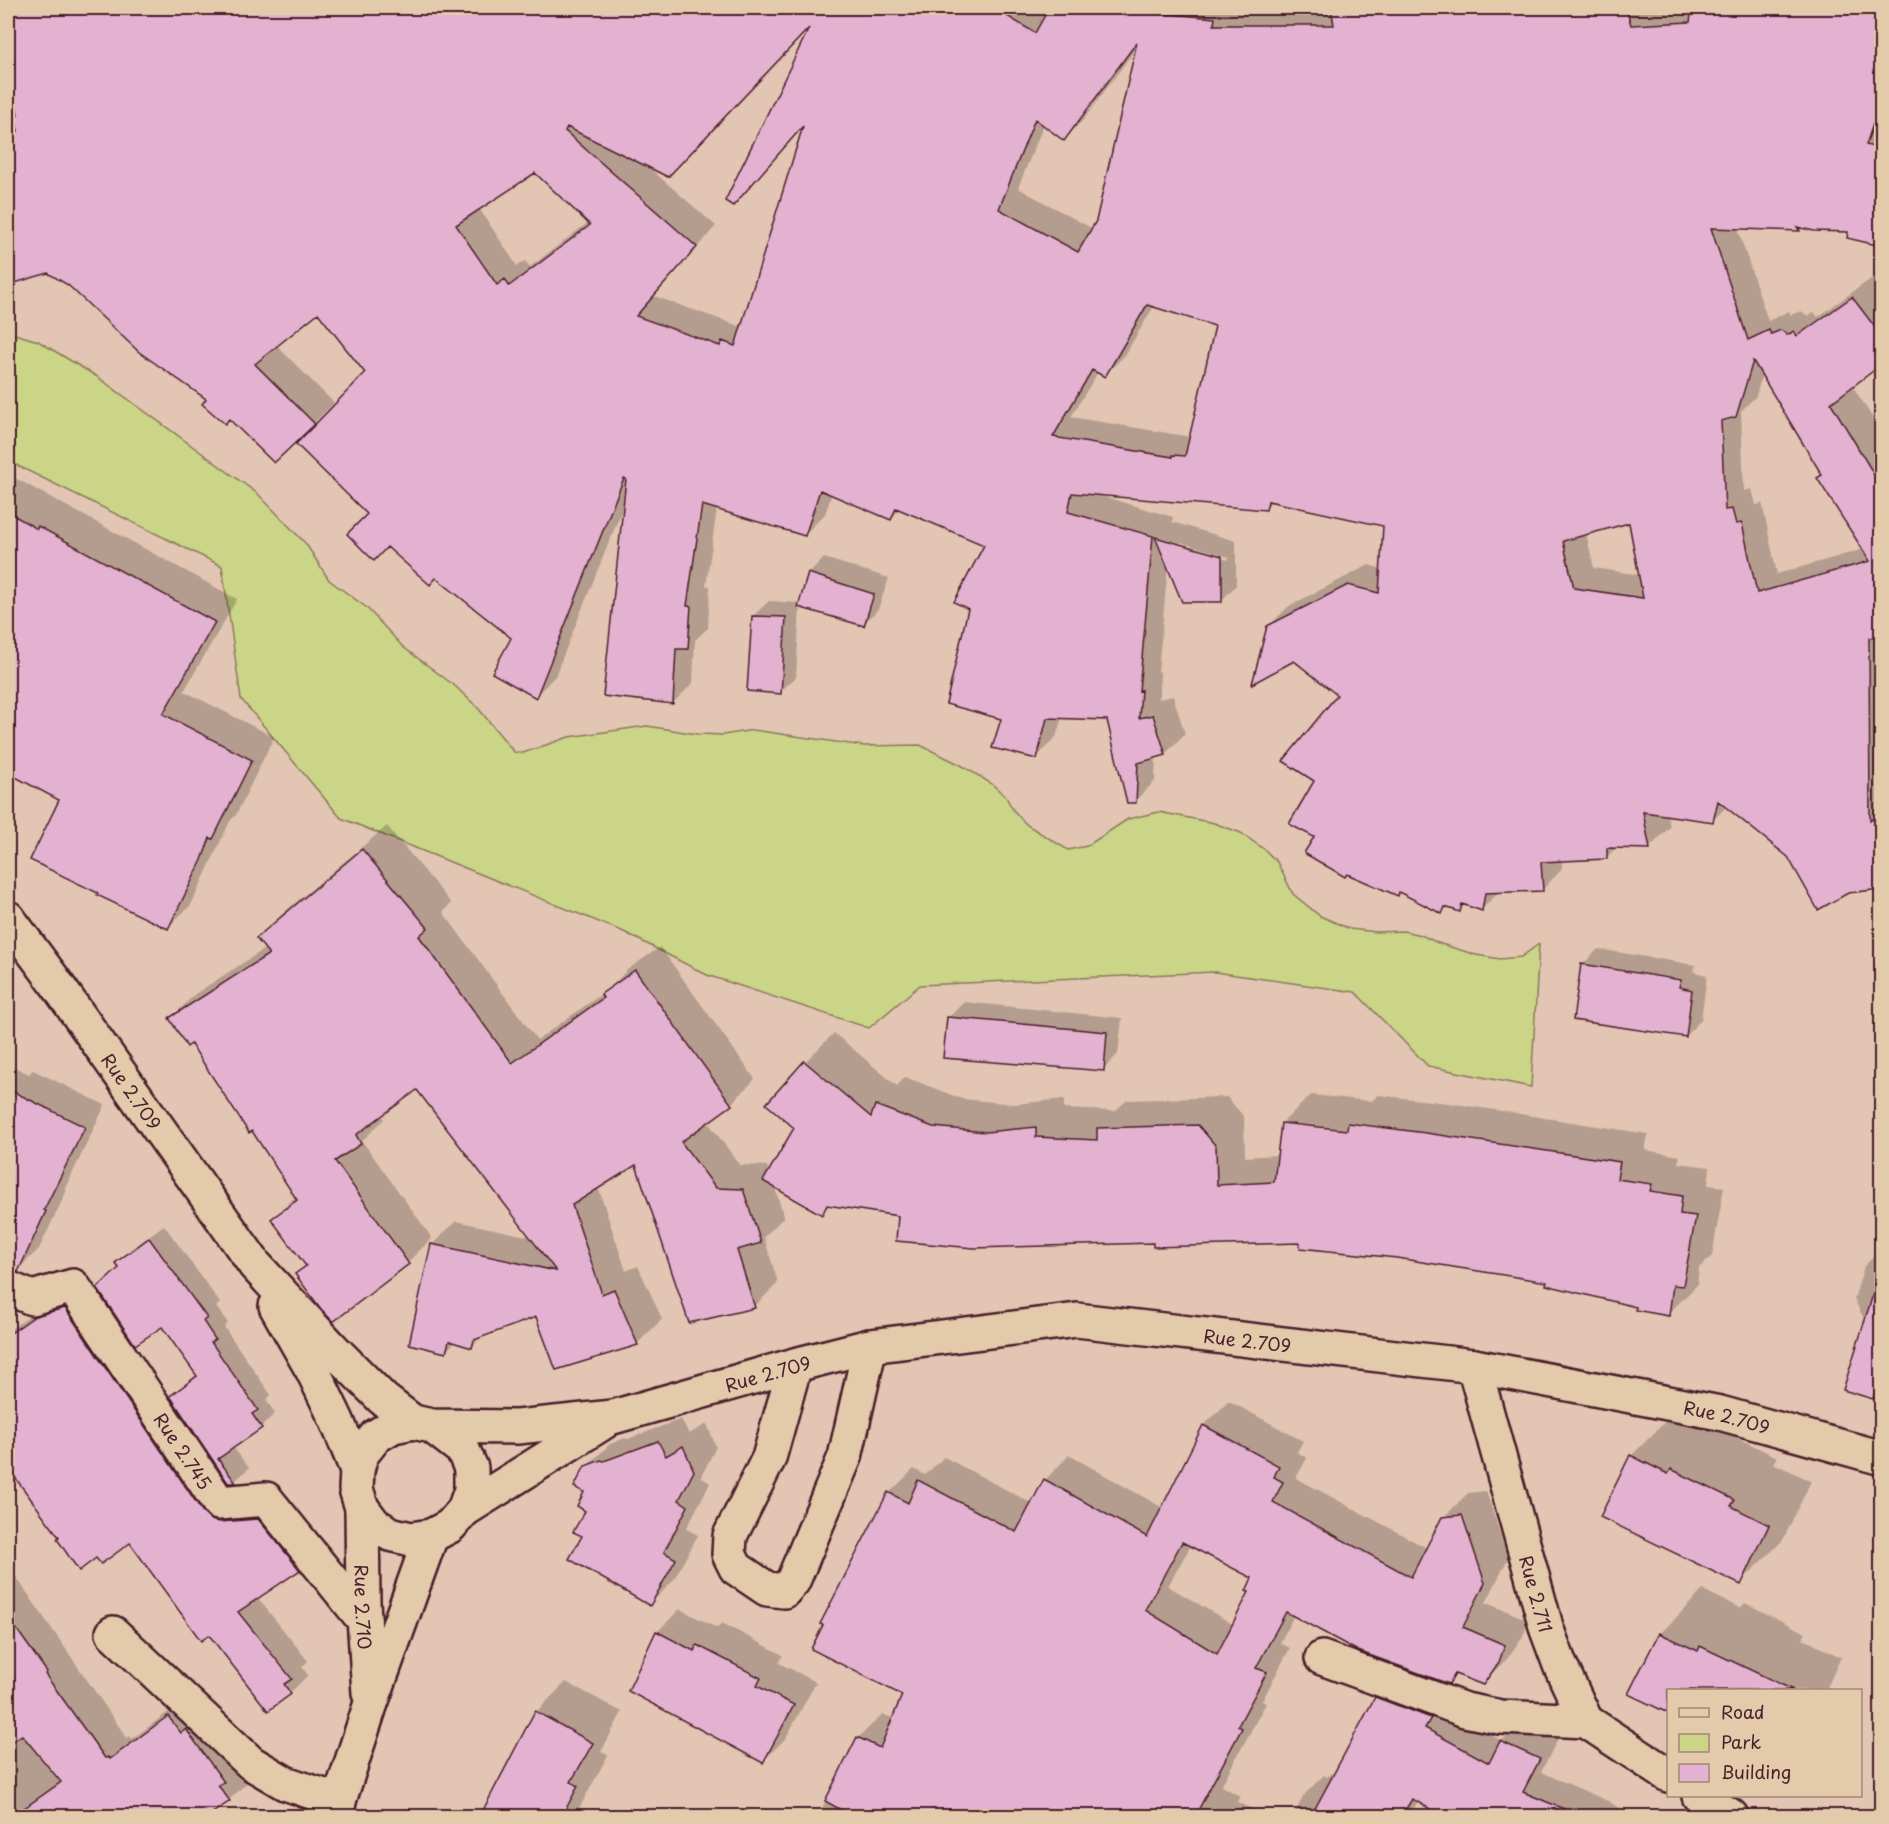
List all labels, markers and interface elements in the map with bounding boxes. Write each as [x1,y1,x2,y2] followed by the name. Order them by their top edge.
[96,1047,169,1135] street label: Rue 2.709
[1202,1321,1293,1358] street label: Rue 2.709
[721,1348,813,1398] street label: Rue 2.709
[1681,1393,1773,1440] street label: Rue 2.709
[148,1407,219,1494] street label: Rue 2.745
[1513,1552,1560,1635] street label: Rue 2.711
[349,1564,380,1650] street label: Rue 2.710
[1667,1689,1862,1797] legend
[1721,1698,1765,1725] text: Road
[1721,1728,1761,1755] text: Park
[1721,1758,1791,1785] text: Building

